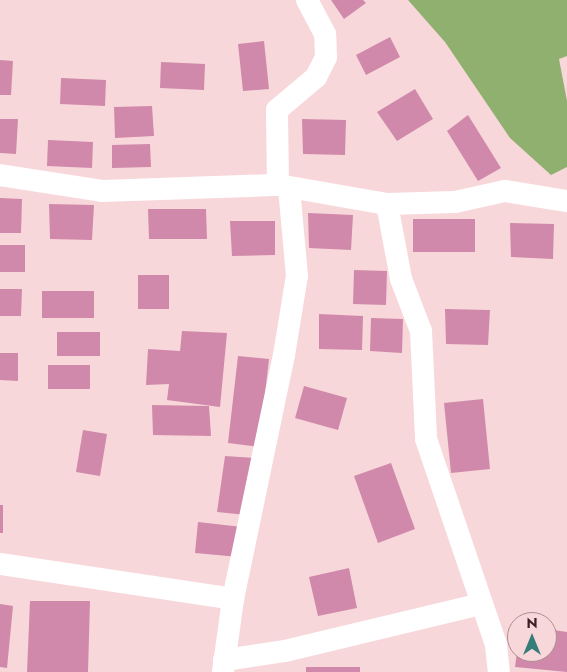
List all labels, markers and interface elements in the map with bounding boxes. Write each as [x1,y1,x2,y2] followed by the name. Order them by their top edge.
[507,612,557,662] north arrow
[526,613,538,633] text: N

